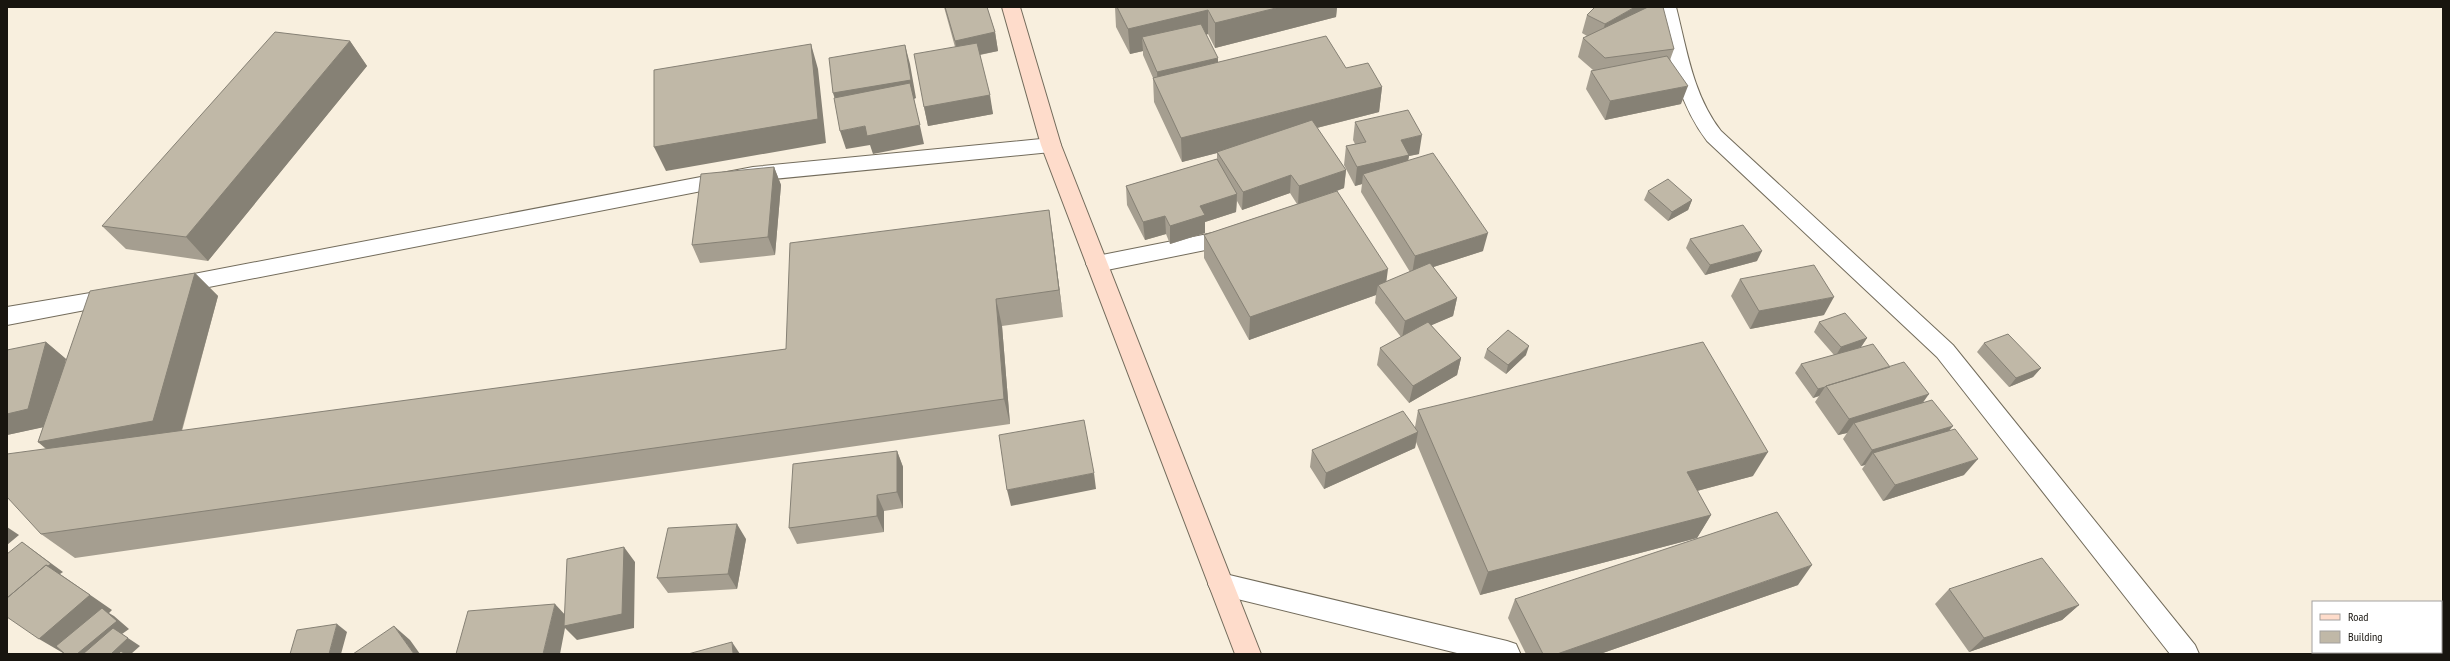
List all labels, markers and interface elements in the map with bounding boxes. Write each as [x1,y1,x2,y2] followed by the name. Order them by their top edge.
[2312,601,2442,653] legend
[2348,609,2368,624] text: Road
[2348,629,2383,644] text: Building

